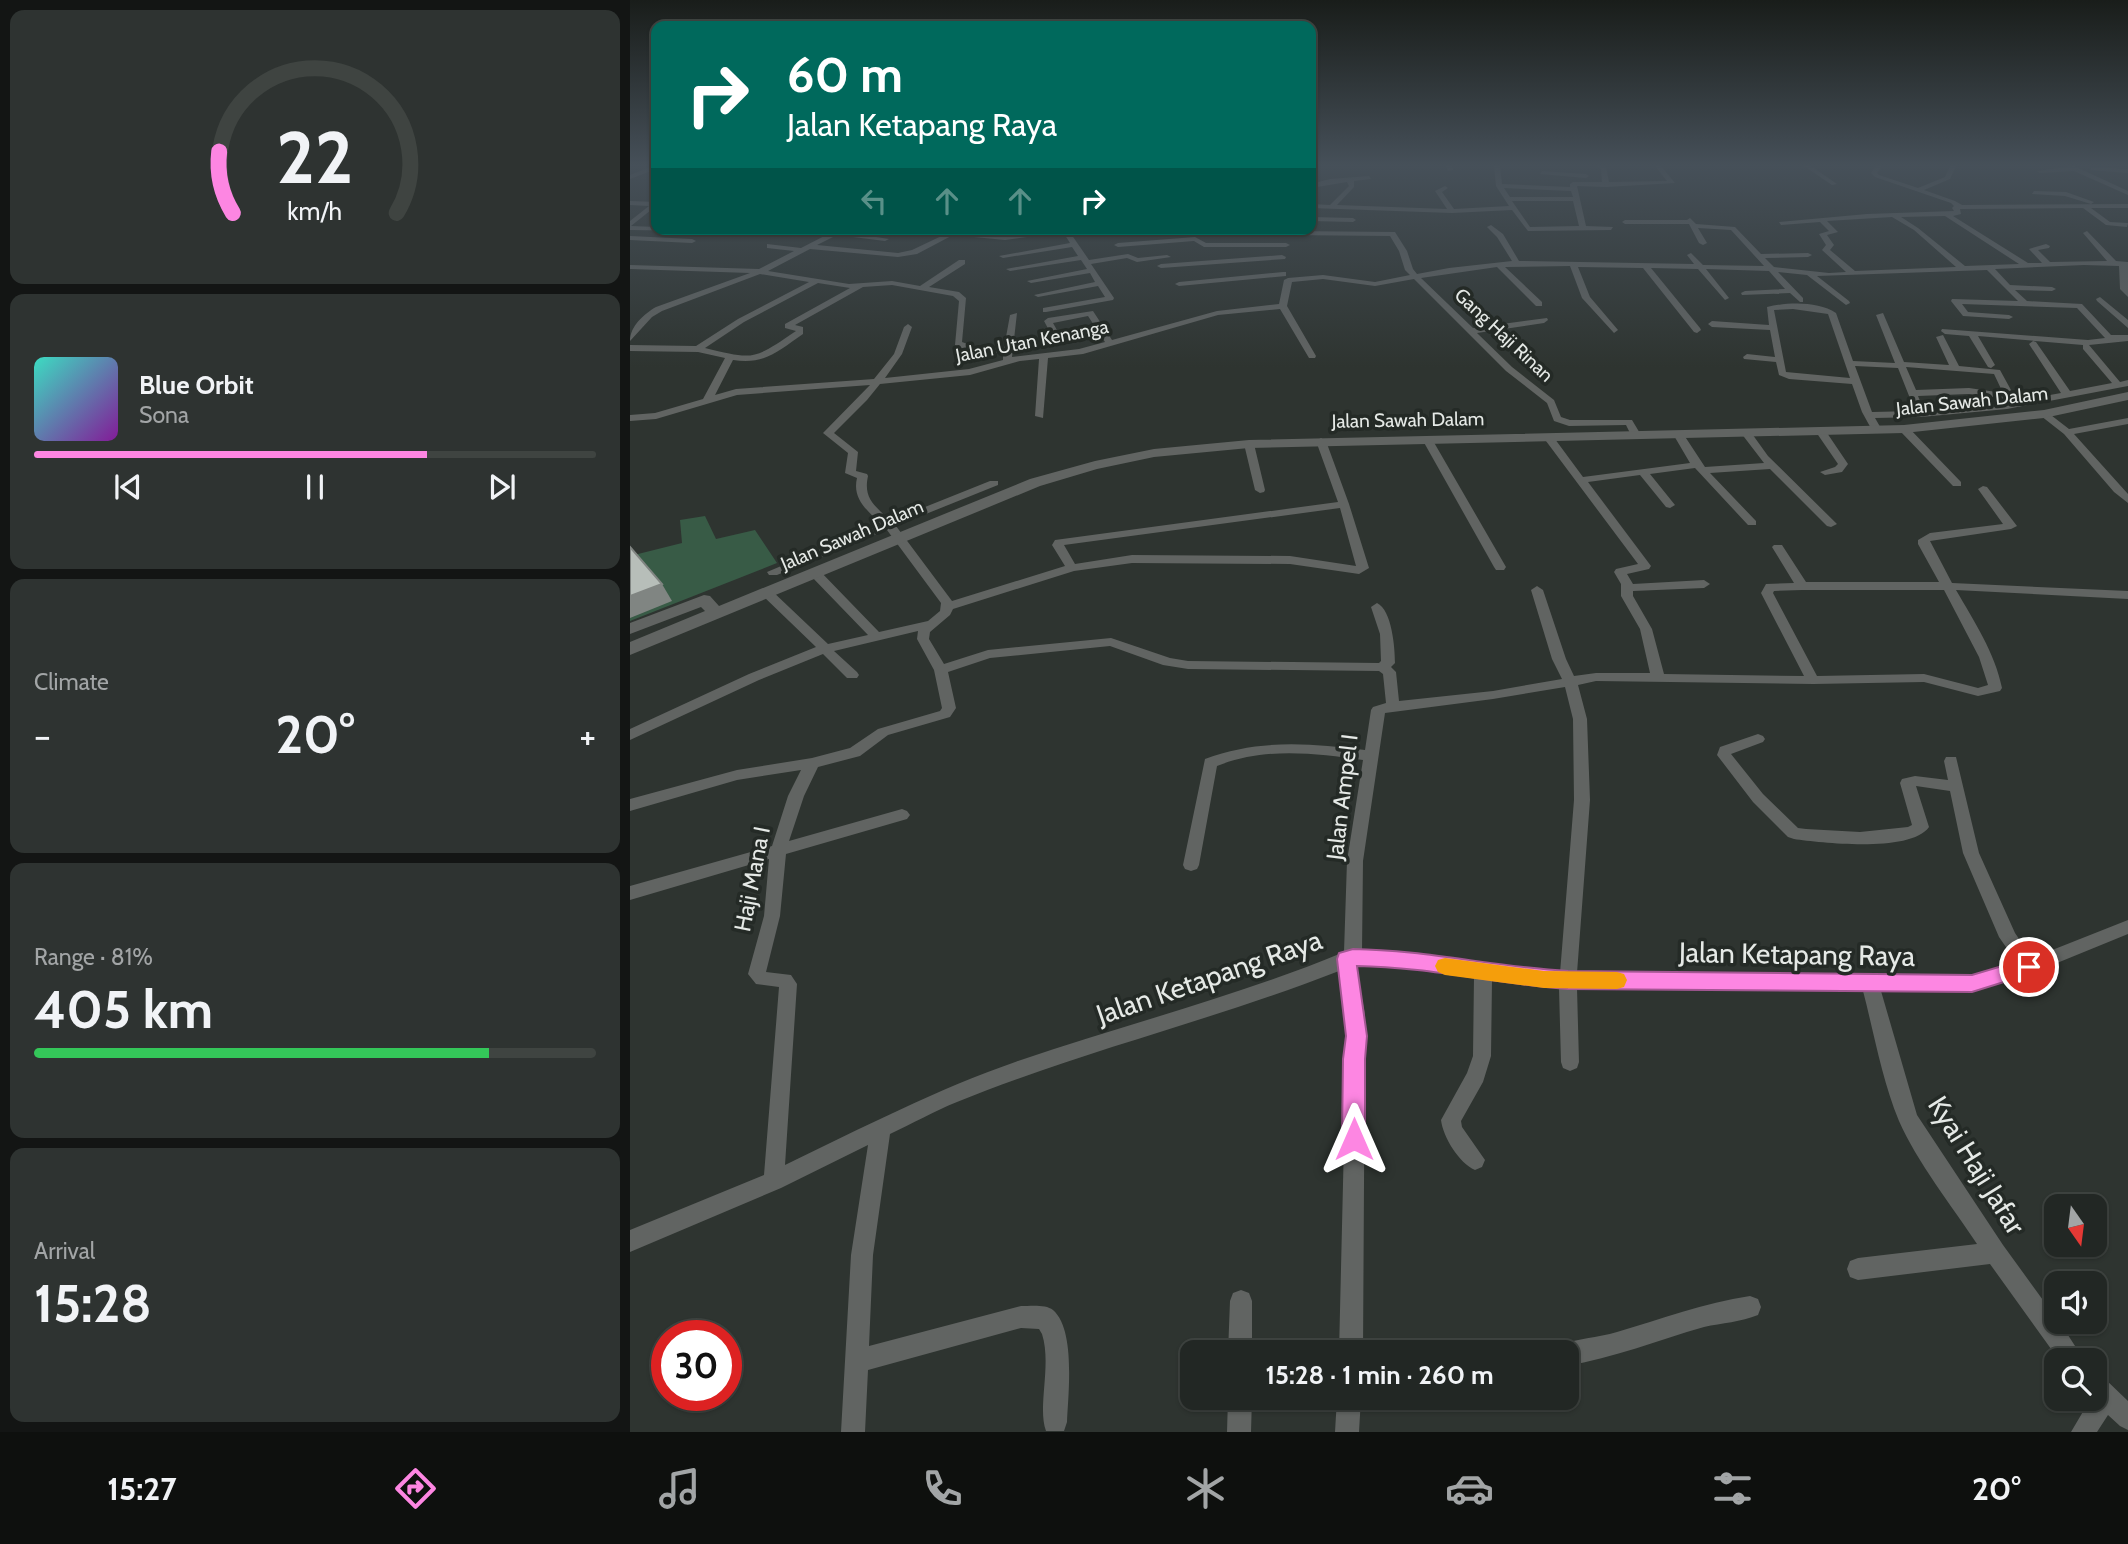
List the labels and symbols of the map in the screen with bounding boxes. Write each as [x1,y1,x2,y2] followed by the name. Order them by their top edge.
[1450,283,1558,387] street label: Gang Haji Rinan
[953,315,1110,367] street label: Jalan Utan Kenanga
[1894,382,2049,421] street label: Jalan Sawah Dalam
[1330,407,1485,433] street label: Jalan Sawah Dalam
[776,495,927,576] street label: Jalan Sawah Dalam
[1320,732,1364,863] street label: Jalan Ampel I
[728,824,776,934] street label: Haji Mana I
[1091,922,1327,1032] street label: Jalan Ketapang Raya
[1678,935,1916,973] street label: Jalan Ketapang Raya
[1999,937,2059,997] pin
[1921,1090,2033,1241] street label: Kyai Haji Jafar
[1317,1102,1391,1176] position arrow
[2044,1194,2107,1256] north arrow
[651,1320,742,1411] speed limit sign: 30

